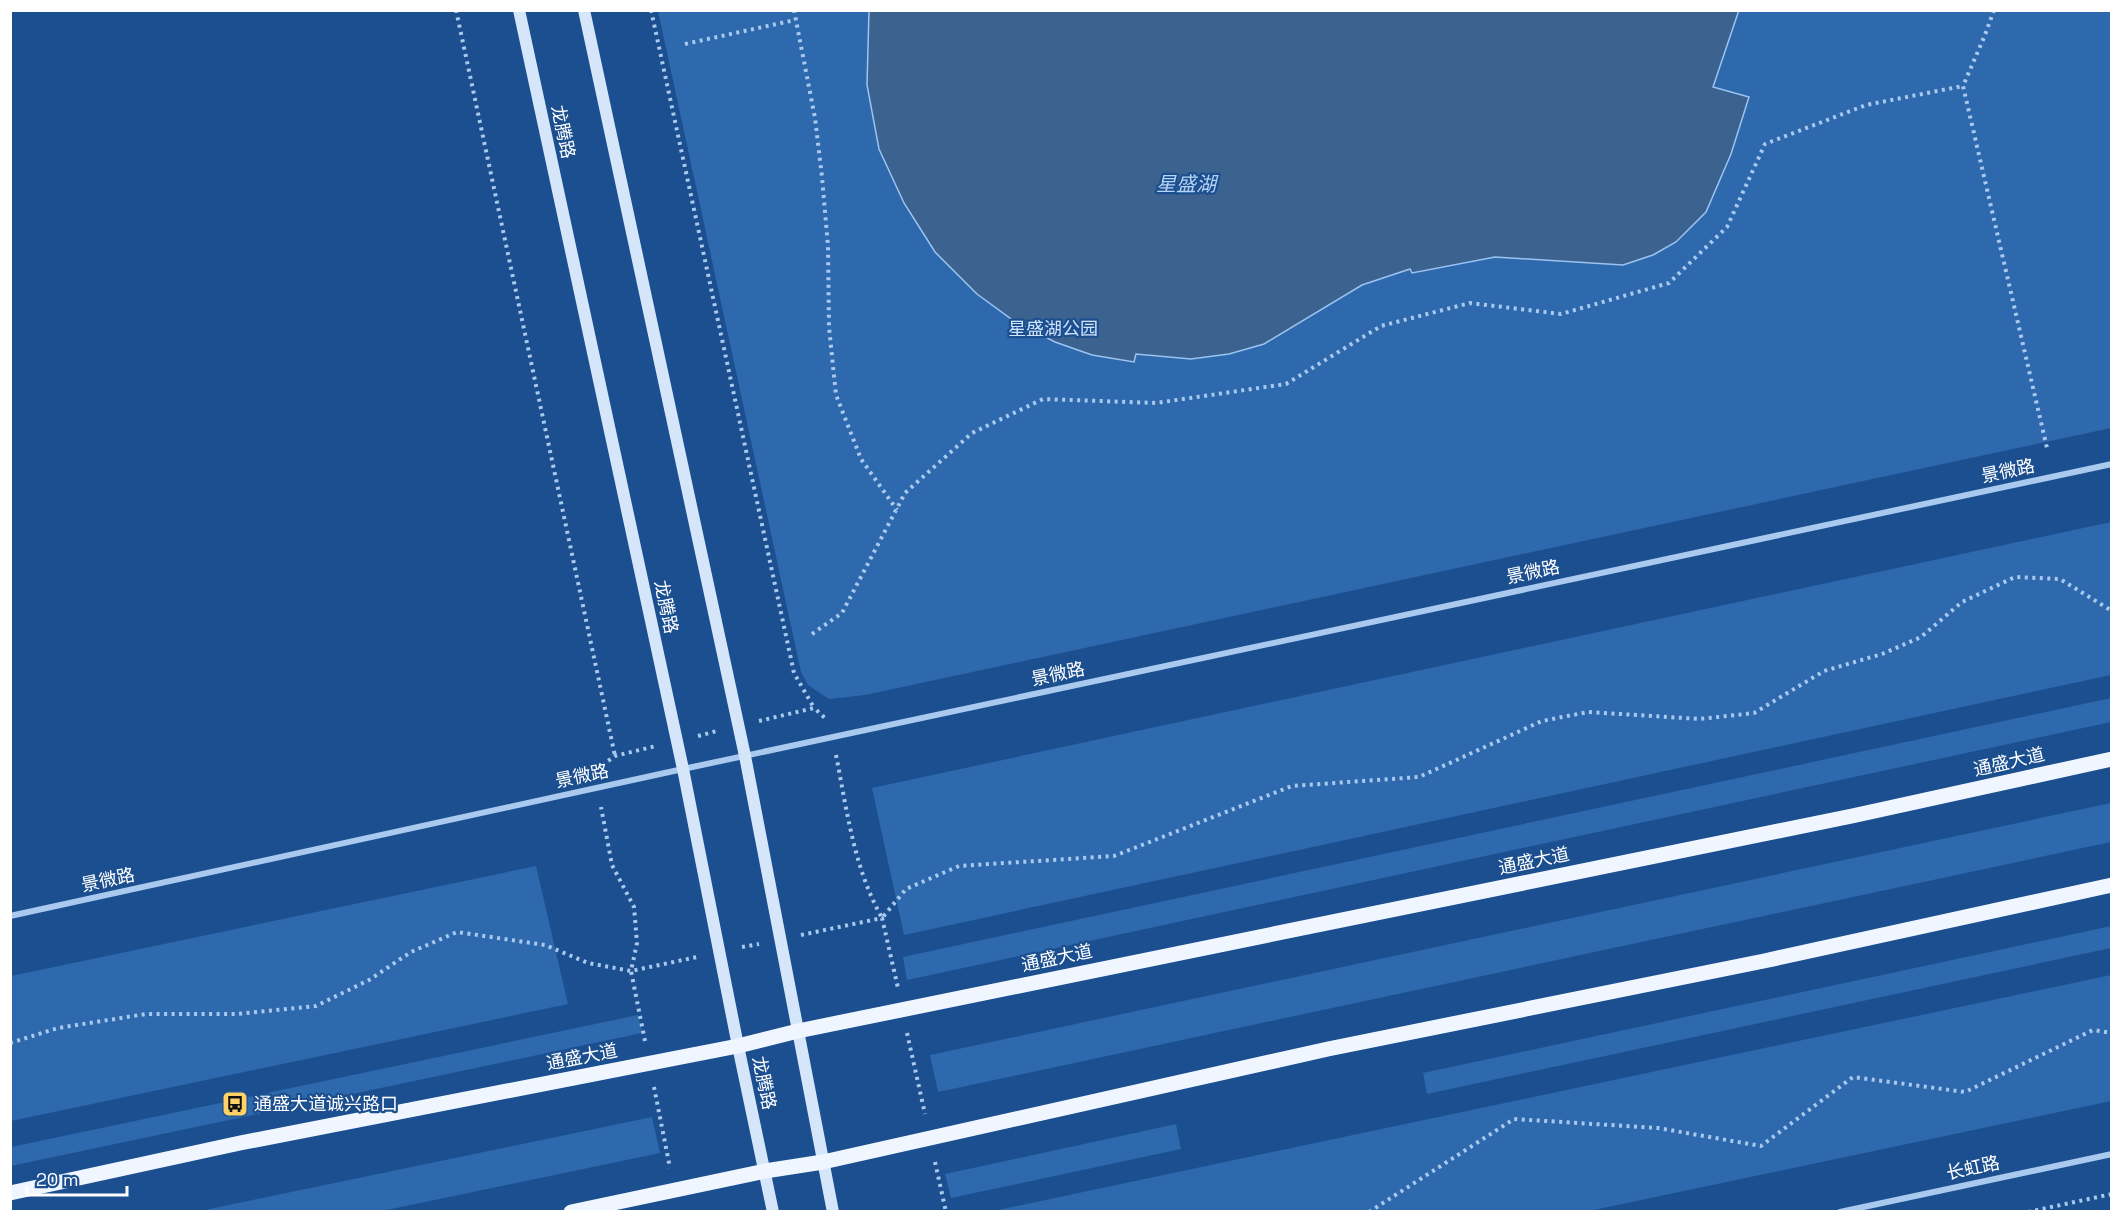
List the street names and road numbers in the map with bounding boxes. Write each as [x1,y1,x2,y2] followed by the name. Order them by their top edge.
[547,103,580,161] street label: 龙腾路
[1979,454,2037,487] street label: 景微路
[1504,555,1562,588] street label: 景微路
[650,578,683,636] street label: 龙腾路
[1029,657,1087,690] street label: 景微路
[1971,742,2047,781] street label: 通盛大道
[553,759,611,792] street label: 景微路
[1496,842,1572,879] street label: 通盛大道
[79,863,137,896] street label: 景微路
[1019,939,1095,976] street label: 通盛大道
[544,1038,619,1075] street label: 通盛大道
[748,1054,781,1112] street label: 龙腾路
[1944,1151,2002,1184] street label: 长虹路

